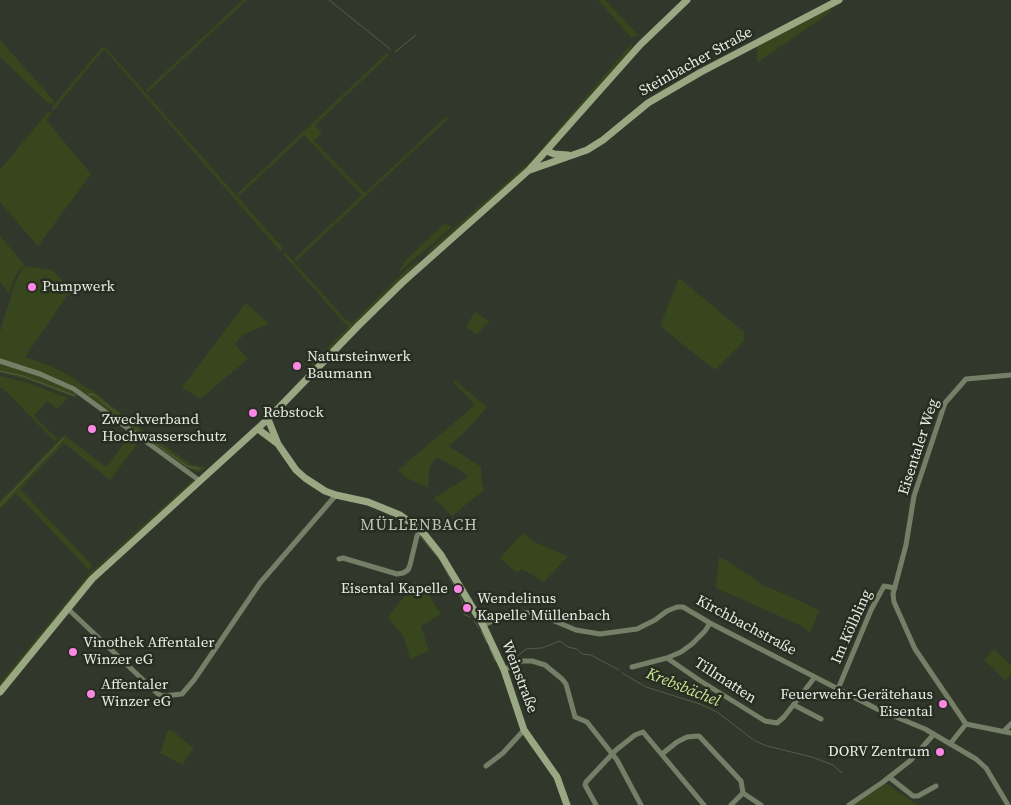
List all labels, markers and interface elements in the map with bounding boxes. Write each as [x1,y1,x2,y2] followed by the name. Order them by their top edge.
[636,24,756,100] street label: Steinbacher Straße
[42,278,115,296] place label: Pumpwerk
[26,281,38,293] marker: Pumpwerk
[307,348,411,383] place label: Natursteinwerk Baumann
[291,360,303,372] marker: Natursteinwerk Baumann
[895,397,943,497] street label: Eisentaler Weg
[263,404,324,422] place label: Rebstock
[247,407,259,419] marker: Rebstock
[102,411,226,446] place label: Zweckverband Hochwasserschutz
[86,423,98,435] marker: Zweckverband Hochwasserschutz
[359,516,479,536] district label: MÜLLENBACH
[341,580,448,598] place label: Eisental Kapelle
[452,583,464,595] marker: Eisental Kapelle
[828,587,876,667] street label: Im Kölbling
[477,590,611,625] place label: Wendelinus Kapelle Müllenbach
[693,592,799,660] street label: Kirchbachstraße
[461,602,473,614] marker: Wendelinus Kapelle Müllenbach
[83,634,215,669] place label: Vinothek Affentaler Winzer eG
[497,638,541,716] street label: Weinstraße
[67,646,79,658] marker: Vinothek Affentaler Winzer eG
[691,654,759,708] street label: Tillmatten
[643,664,723,712] water label: Krebsbächel
[101,676,171,711] place label: Affentaler Winzer eG
[780,686,933,721] place label: Feuerwehr-Gerätehaus Eisental
[85,688,97,700] marker: Affentaler Winzer eG
[937,698,949,710] marker: Feuerwehr-Gerätehaus Eisental
[828,743,930,761] place label: DORV Zentrum
[934,746,946,758] marker: DORV Zentrum

